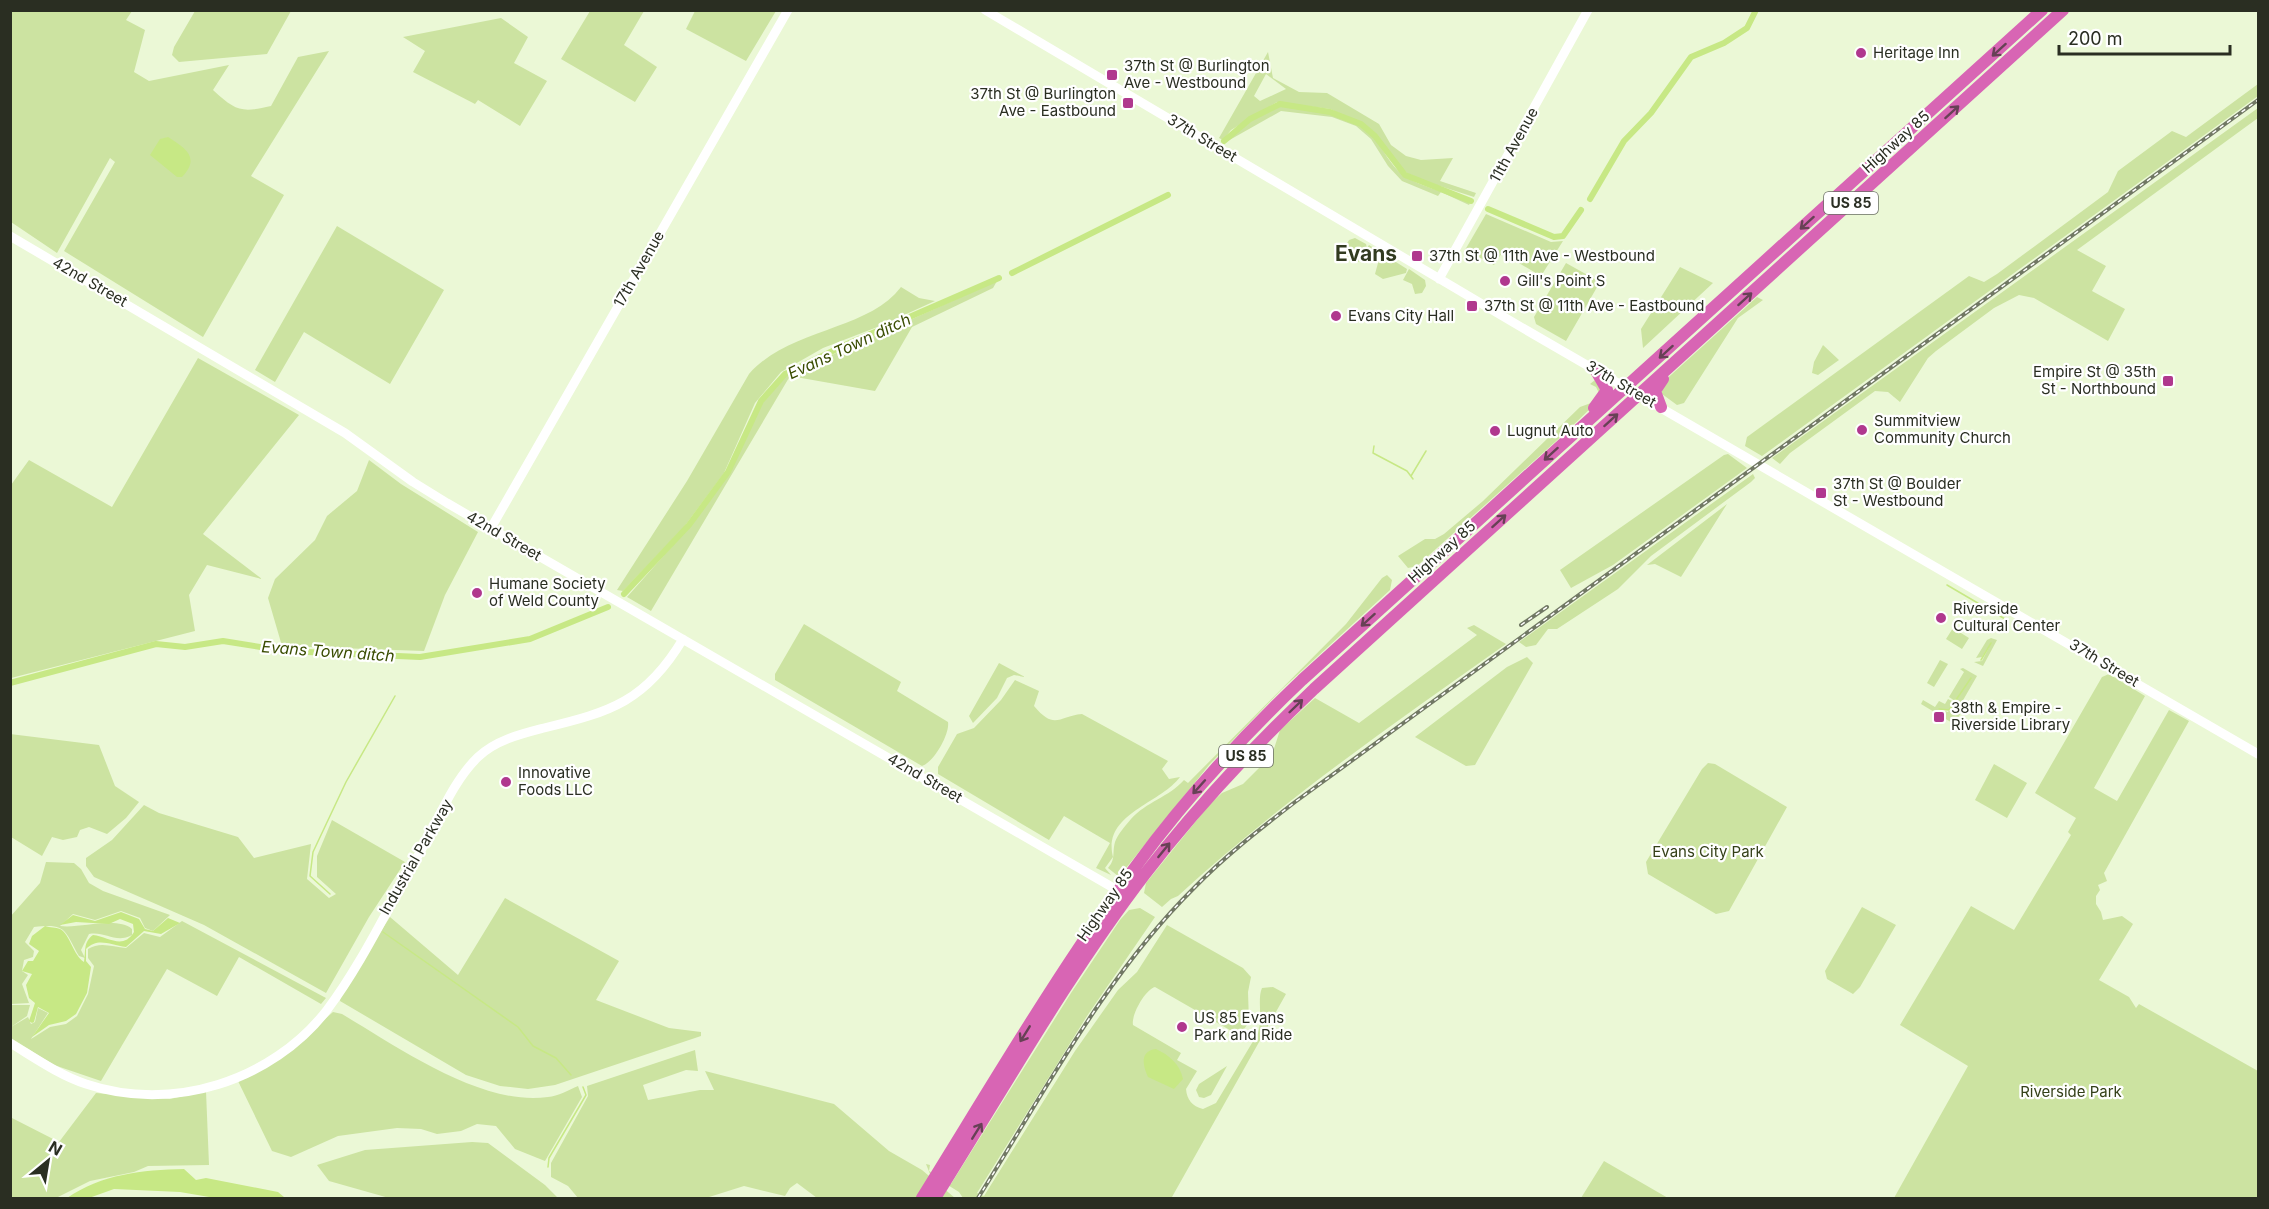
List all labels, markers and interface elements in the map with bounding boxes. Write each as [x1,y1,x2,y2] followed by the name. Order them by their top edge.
[2059,18,2230,56] scale bar
[2068,28,2123,49] text: 200 m
[1873,43,1960,62] place label: Heritage Inn
[1991,43,2006,57] one-way arrow
[1854,46,1868,60] marker: Heritage Inn
[1124,56,1270,92] place label: 37th St @ Burlington Ave - Westbound
[1105,68,1119,82] marker: 37th St @ Burlington Ave - Westbound
[970,84,1116,120] place label: 37th St @ Burlington Ave - Eastbound
[1121,96,1135,110] marker: 37th St @ Burlington Ave - Eastbound
[1485,104,1542,186] street label: 11th Avenue
[1944,105,1959,119] one-way arrow
[1858,106,1933,177] street label: Highway 85
[1164,109,1241,166] street label: 37th Street
[1824,192,1878,214] road number: US 85
[1800,216,1815,230] one-way arrow
[609,227,668,310] street label: 17th Avenue
[1335,241,1397,266] district label: Evans
[1429,246,1655,265] place label: 37th St @ 11th Ave - Westbound
[1410,249,1424,263] marker: 37th St @ 11th Ave - Westbound
[49,252,131,311] street label: 42nd Street
[1517,271,1605,290] place label: Gill's Point S
[1498,274,1512,288] marker: Gill's Point S
[1738,292,1753,306] one-way arrow
[1484,296,1705,315] place label: 37th St @ 11th Ave - Eastbound
[1465,299,1479,313] marker: 37th St @ 11th Ave - Eastbound
[1348,306,1454,325] place label: Evans City Hall
[784,309,914,383] water label: Evans Town ditch
[1329,309,1343,323] marker: Evans City Hall
[1658,345,1673,359] one-way arrow
[1583,356,1660,411] street label: 37th Street
[2033,362,2156,398] place label: Empire St @ 35th St - Northbound
[2161,374,2175,388] marker: Empire St @ 35th St - Northbound
[1874,411,2011,447] place label: Summitview Community Church
[1603,413,1618,427] one-way arrow
[1507,421,1593,440] place label: Lugnut Auto
[1855,423,1869,437] marker: Summitview Community Church
[1488,424,1502,438] marker: Lugnut Auto
[1544,447,1559,461] one-way arrow
[1833,474,1961,510] place label: 37th St @ Boulder St - Westbound
[1814,486,1828,500] marker: 37th St @ Boulder St - Westbound
[463,506,545,565] street label: 42nd Street
[1491,514,1506,528] one-way arrow
[1404,516,1479,587] street label: Highway 85
[489,574,606,610] place label: Humane Society of Weld County
[470,586,484,600] marker: Humane Society of Weld County
[1953,599,2060,635] place label: Riverside Cultural Center
[1934,611,1948,625] marker: Riverside Cultural Center
[1361,613,1376,627] one-way arrow
[2066,634,2143,691] street label: 37th Street
[261,636,395,666] water label: Evans Town ditch
[1951,698,2071,734] place label: 38th & Empire - Riverside Library
[1288,699,1303,714] one-way arrow
[1932,710,1946,724] marker: 38th & Empire - Riverside Library
[1219,745,1273,767] road number: US 85
[884,748,966,807] street label: 42nd Street
[518,763,593,799] place label: Innovative Foods LLC
[499,775,513,789] marker: Innovative Foods LLC
[1192,779,1206,794] one-way arrow
[375,795,457,918] street label: Industrial Parkway
[1158,842,1171,858] one-way arrow
[1652,842,1764,861] park label: Evans City Park
[1073,865,1137,945] street label: Highway 85
[1194,1008,1292,1044] place label: US 85 Evans Park and Ride
[1175,1020,1189,1034] marker: US 85 Evans Park and Ride
[1019,1025,1032,1042] one-way arrow
[2020,1082,2123,1101] park label: Riverside Park
[971,1123,983,1140] one-way arrow
[18,1131,78,1191] north arrow
[45,1136,66,1160] text: N

